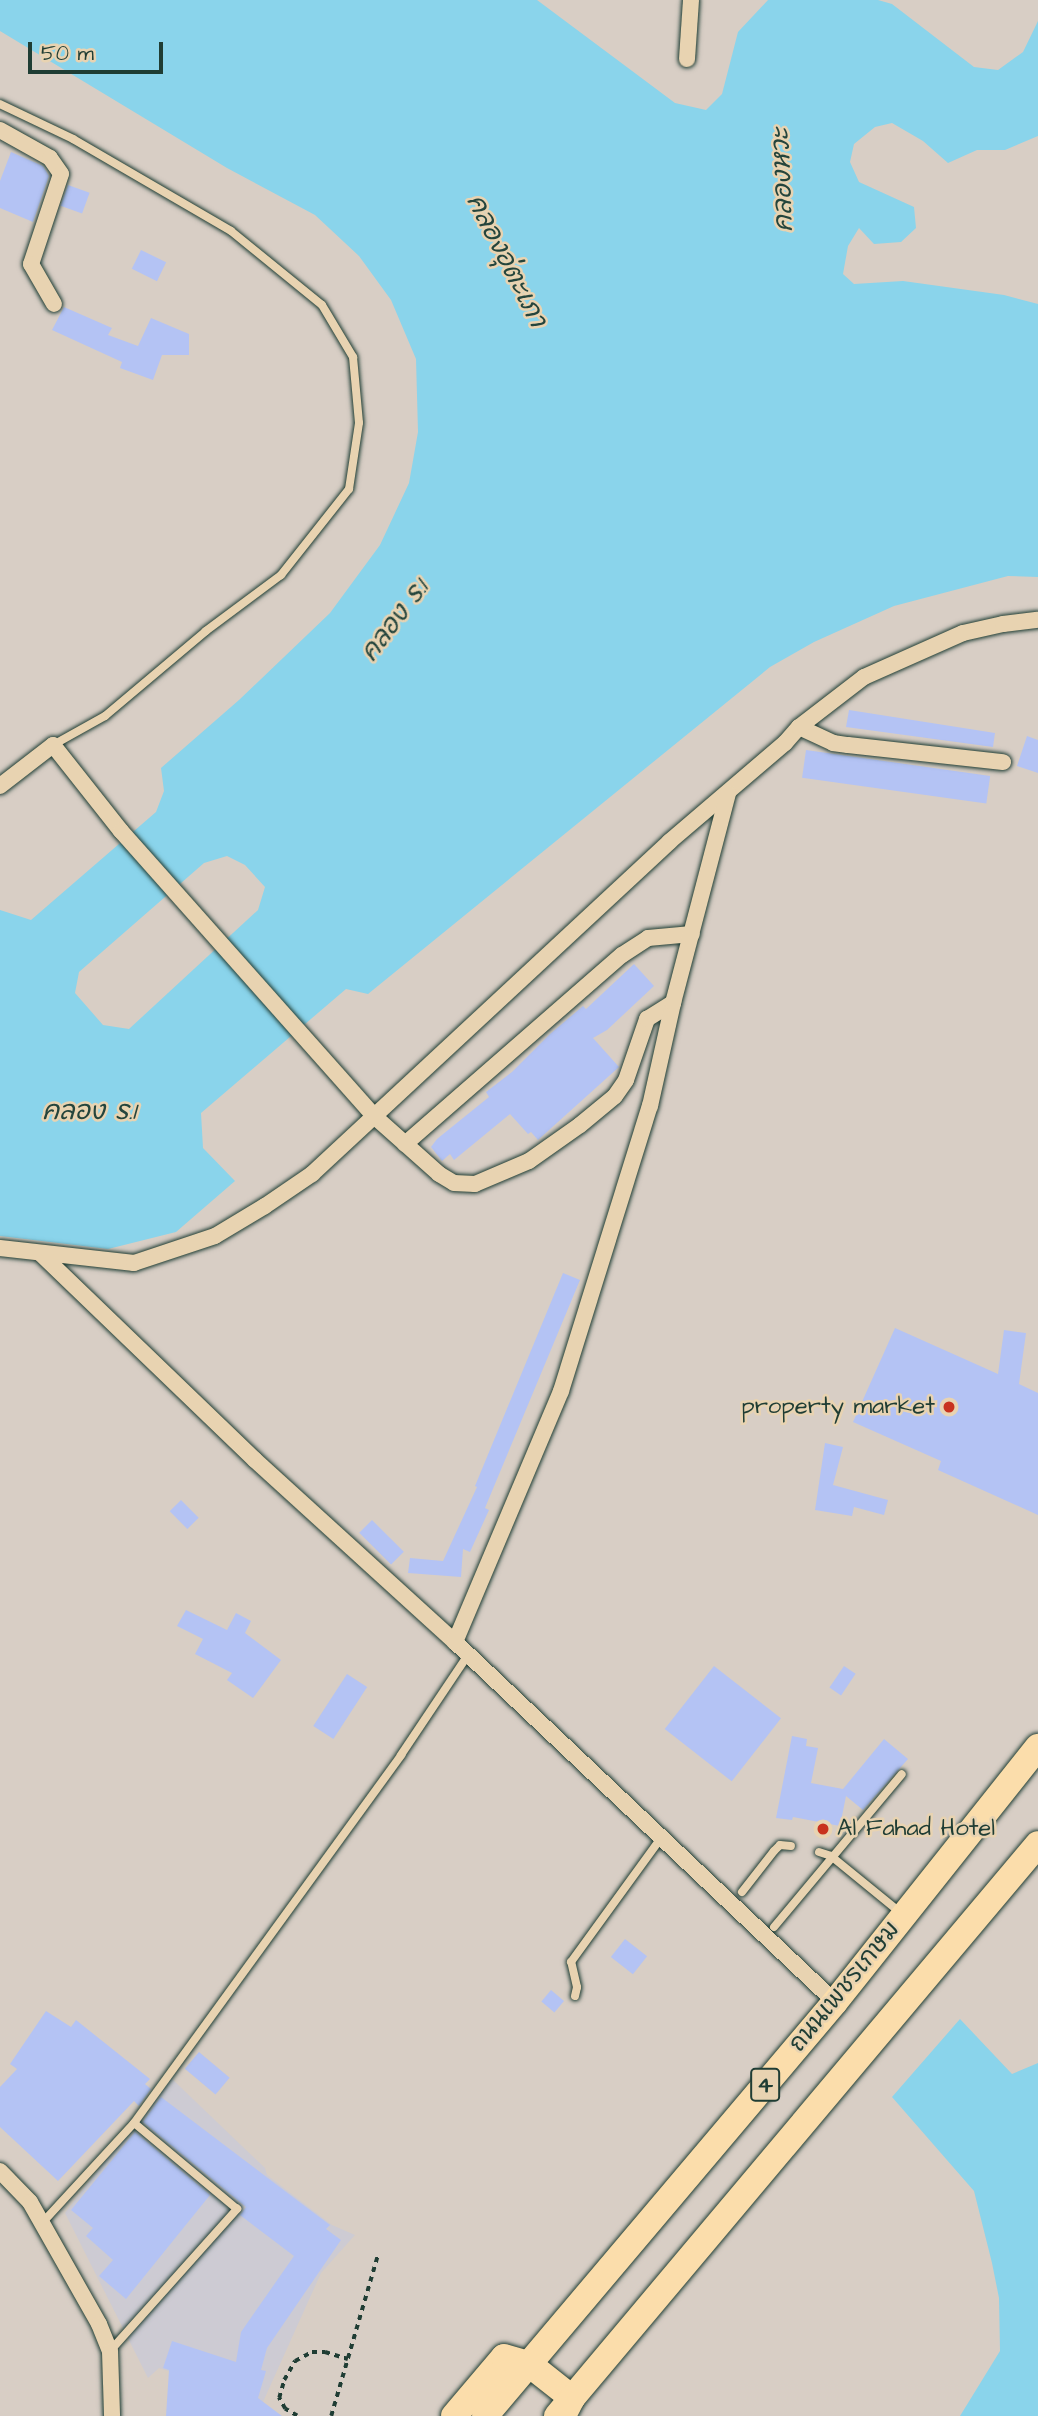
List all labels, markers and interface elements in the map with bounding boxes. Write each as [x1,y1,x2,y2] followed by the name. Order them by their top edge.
[32,28,166,72] scale bar
[41,39,94,68] text: 50 m
[766,128,800,232] water label: คลองหวะ
[459,189,553,333] water label: คลองอุ่ตะเภา
[354,574,436,668] water label: คลอง ร.1
[42,1096,136,1128] water label: คลอง ร.1
[741,1393,935,1421] place label: property market
[941,1399,957,1415] marker: property market
[837,1815,995,1843] place label: Al Fahad Hotel
[815,1821,831,1837] marker: Al Fahad Hotel
[784,1916,906,2058] street label: ถนนเพชรเกษม
[749,2066,781,2104] road number: 4

